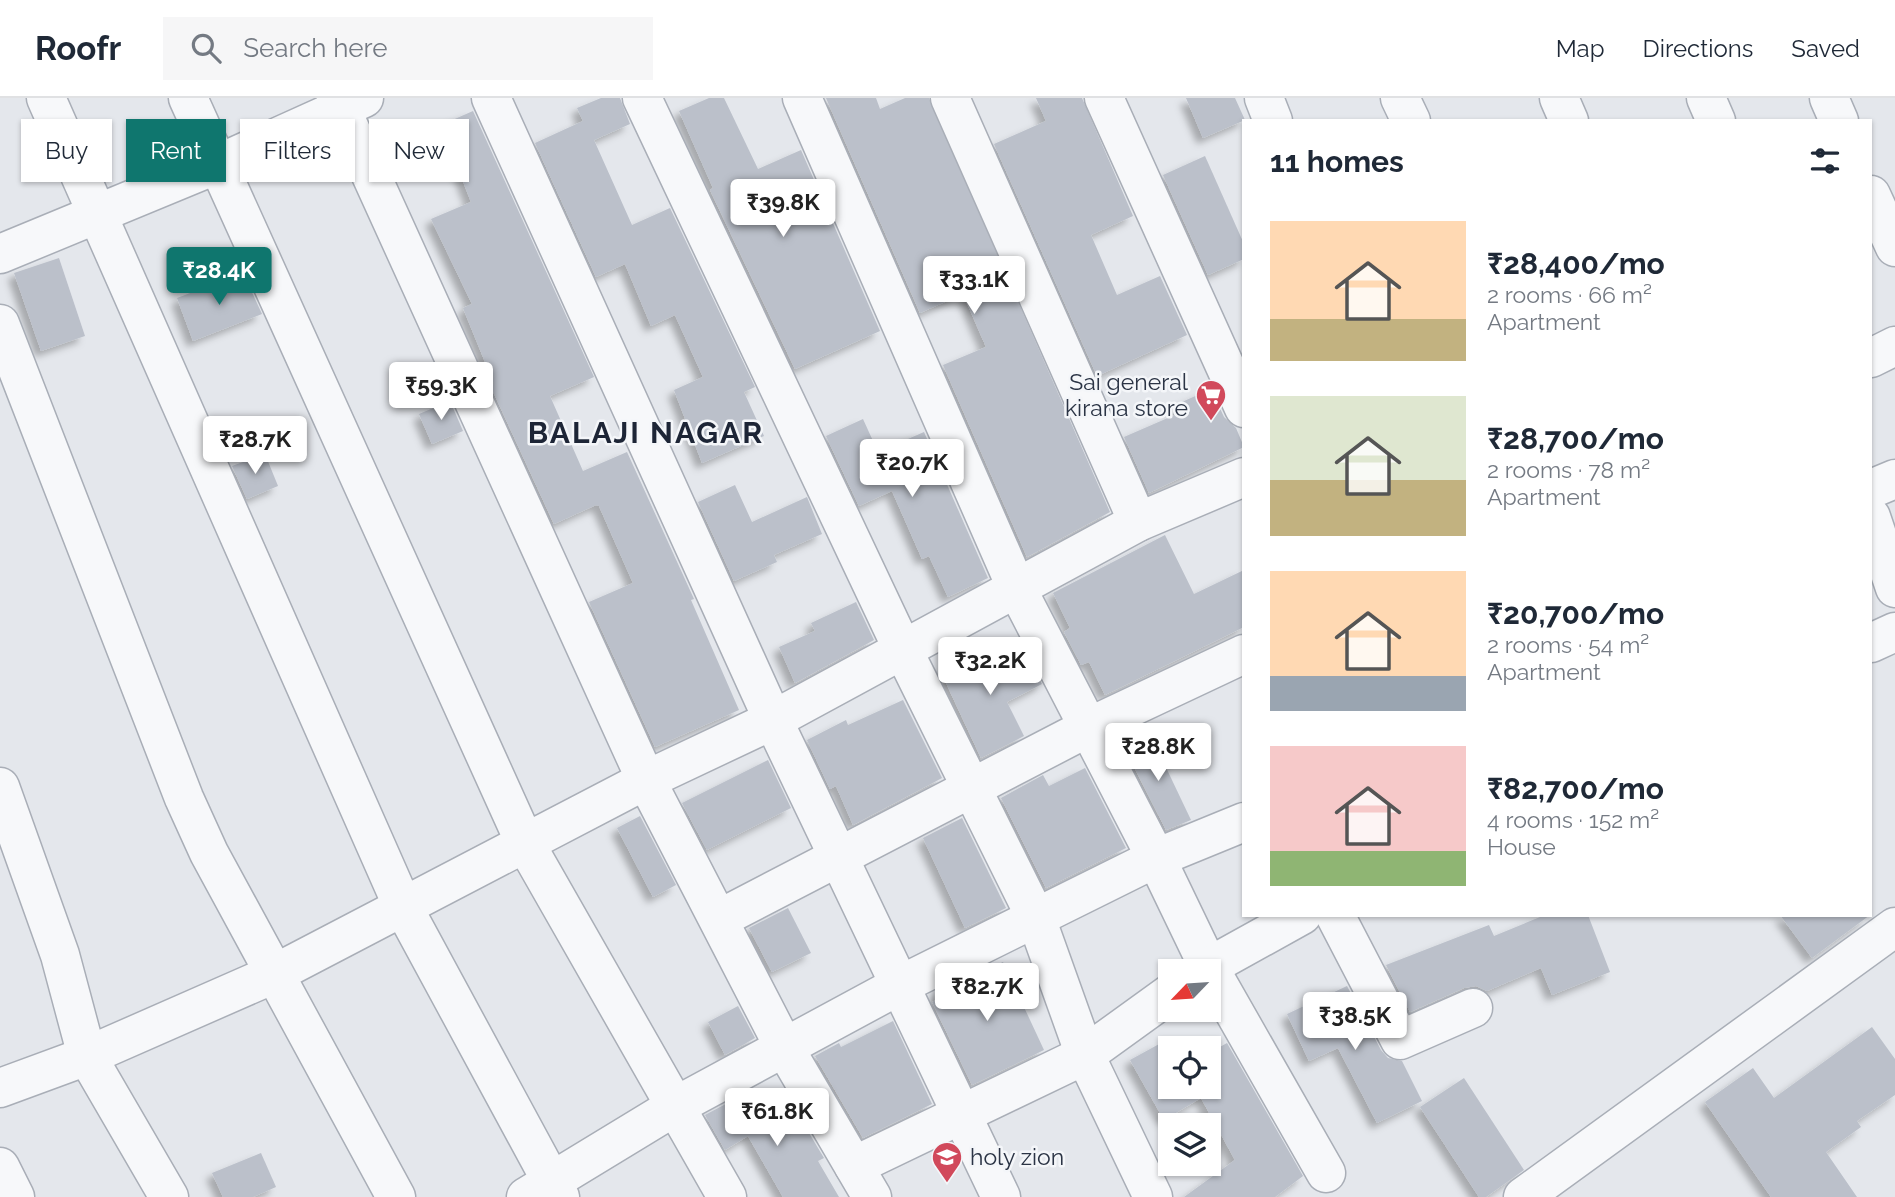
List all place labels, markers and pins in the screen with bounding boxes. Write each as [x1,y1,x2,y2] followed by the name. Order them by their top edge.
[726,180,840,239] pin: ₹39.8K
[162,248,276,307] pin: ₹28.4K
[917,256,1031,316] pin: ₹33.1K
[384,362,498,422] pin: ₹59.3K
[1065,368,1189,421] place label: Sai general kirana store
[1194,378,1228,422] supermarket icon: Sai general kirana store
[198,416,312,476] pin: ₹28.7K
[855,440,969,499] pin: ₹20.7K
[933,638,1047,697] pin: ₹32.2K
[1101,724,1215,783] pin: ₹28.8K
[930,964,1044,1023] pin: ₹82.7K
[1298,992,1412,1052] pin: ₹38.5K
[720,1088,834,1148] pin: ₹61.8K
[930,1140,964,1184] school or university icon: holy zion
[970,1143,1064,1170] place label: holy zion

